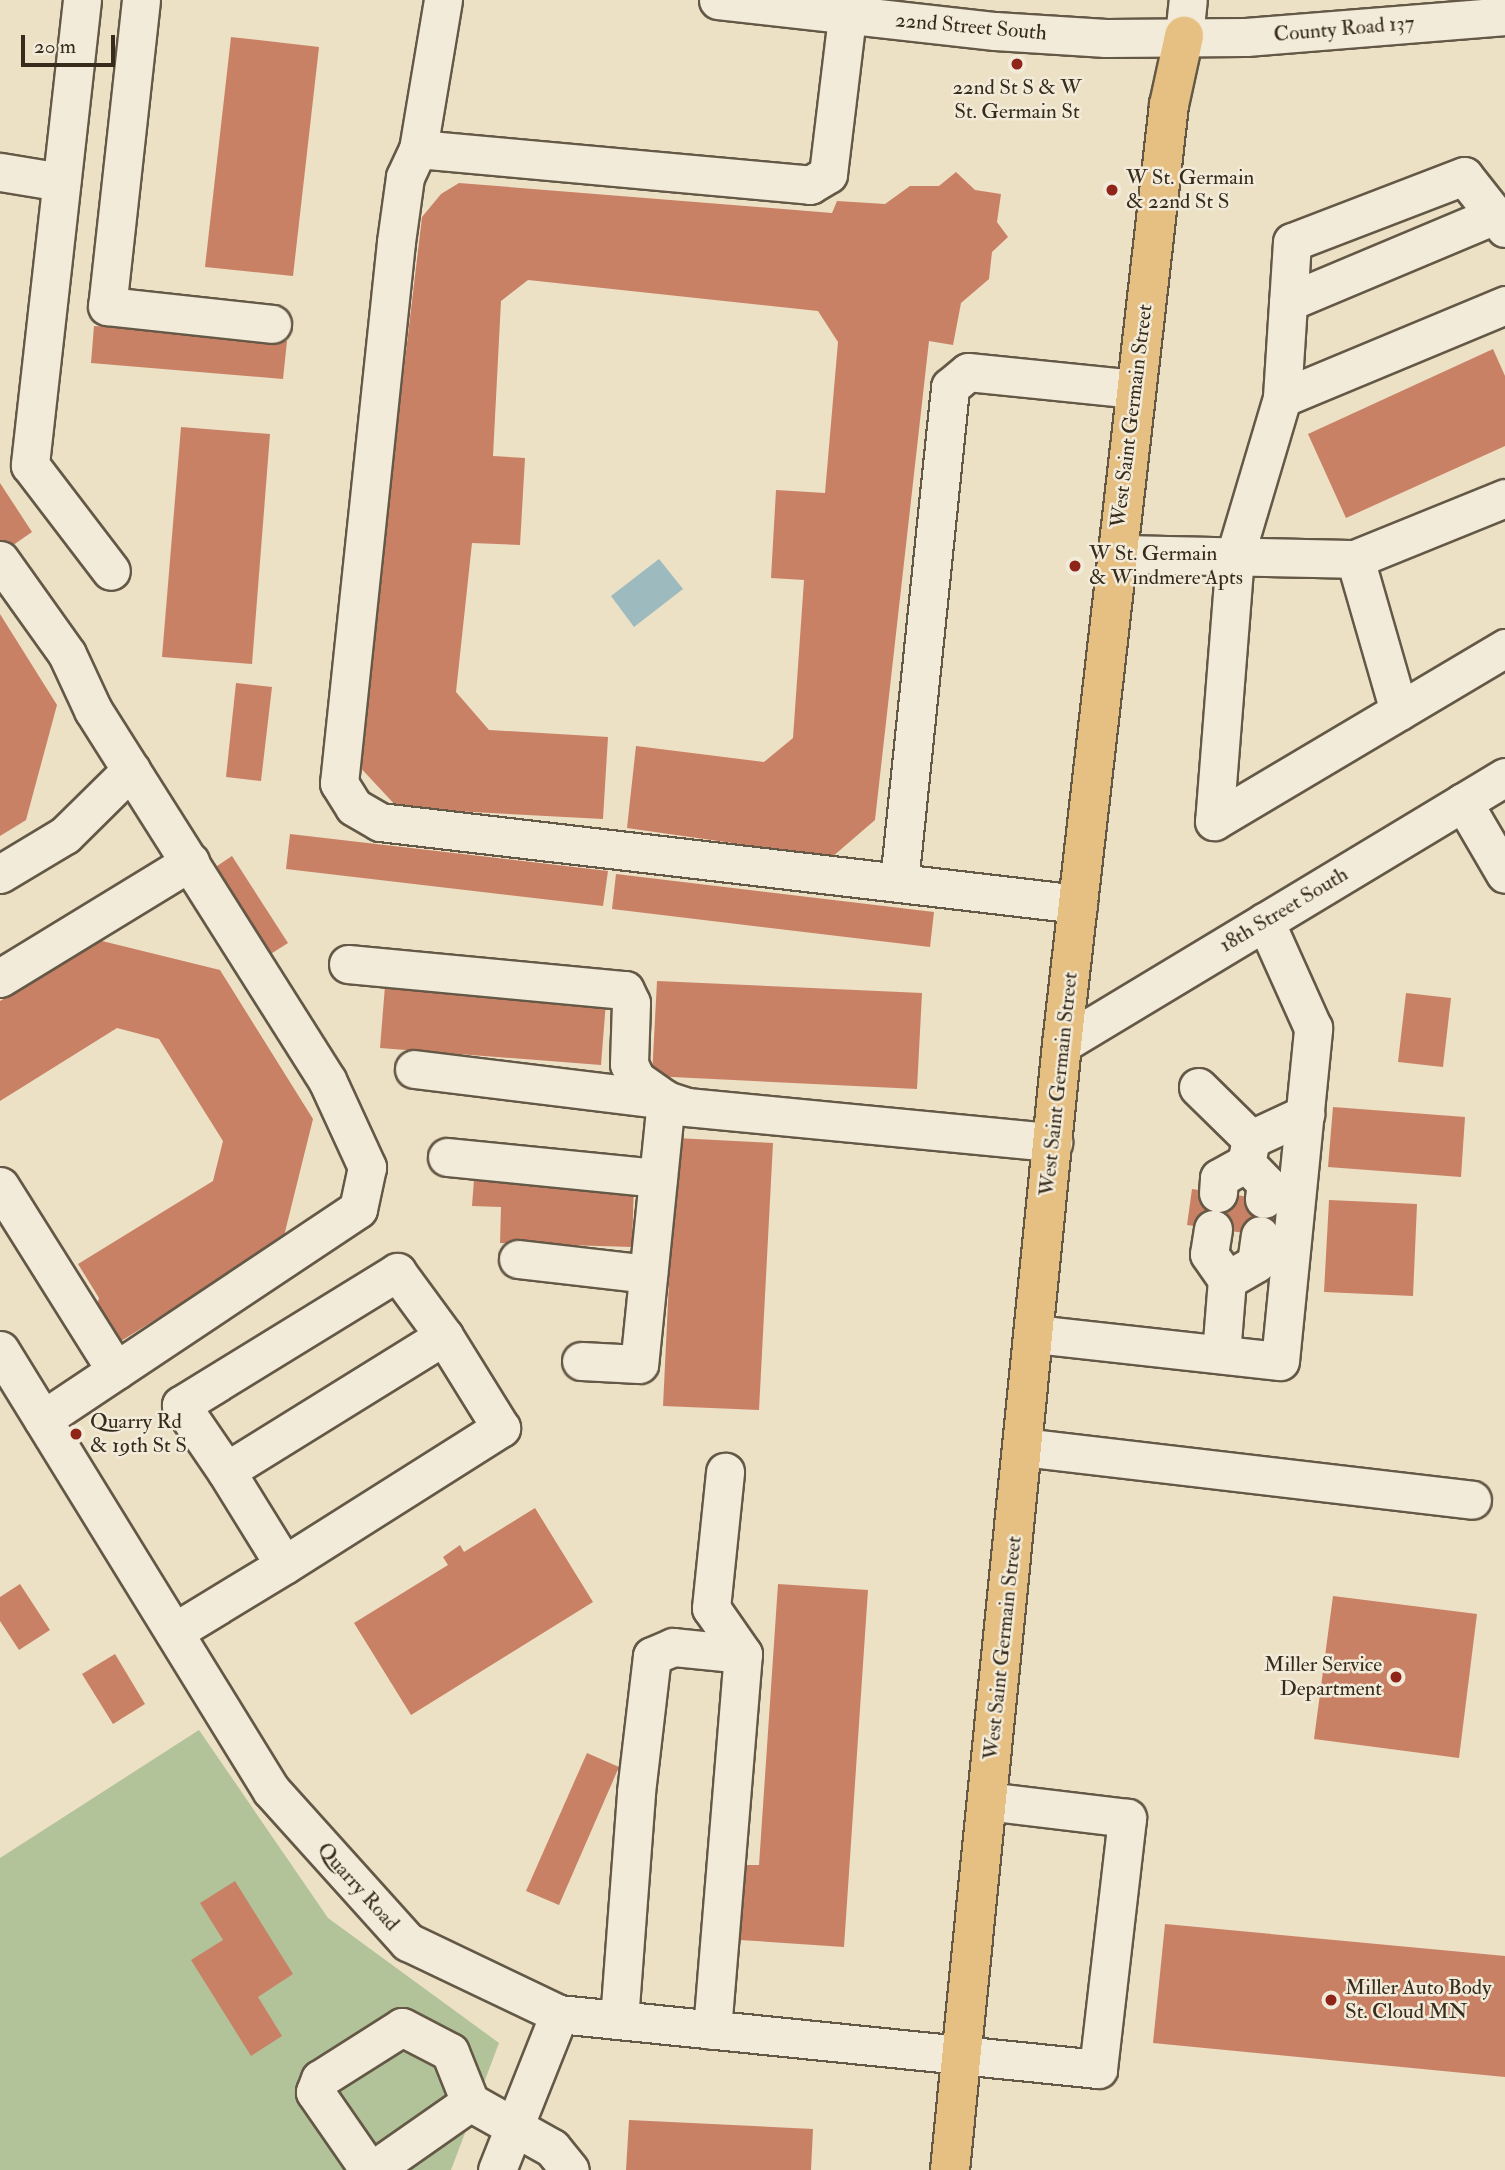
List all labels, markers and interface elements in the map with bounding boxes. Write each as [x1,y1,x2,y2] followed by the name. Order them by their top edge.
[894,8,1048,46] street label: 22nd Street South
[1273,10,1415,48] street label: County Road 137
[24,21,119,65] scale bar
[34,33,76,60] text: 20 m
[1009,56,1025,72] marker: 22nd St S & W St. Germain St
[952,75,1082,125] place label: 22nd St S & W St. Germain St
[1126,165,1254,215] place label: W St. Germain & 22nd St S
[1104,182,1120,198] marker: W St. Germain & 22nd St S
[1106,303,1158,529] street label: West Saint Germain Street
[1089,541,1243,591] place label: W St. Germain & Windmere Apts
[1067,558,1083,574] marker: W St. Germain & Windmere Apts
[1215,862,1353,958] street label: 18th Street South
[1035,971,1083,1197] street label: West Saint Germain Street
[90,1409,187,1459] place label: Quarry Rd & 19th St S
[68,1426,84,1442] marker: Quarry Rd & 19th St S
[979,1535,1027,1761] street label: West Saint Germain Street
[1264,1652,1382,1702] place label: Miller Service Department
[1388,1669,1404,1685] marker: Miller Service Department
[312,1838,404,1936] street label: Quarry Road
[1345,1975,1491,2025] place label: Miller Auto Body St. Cloud MN
[1323,1992,1339,2008] marker: Miller Auto Body St. Cloud MN

